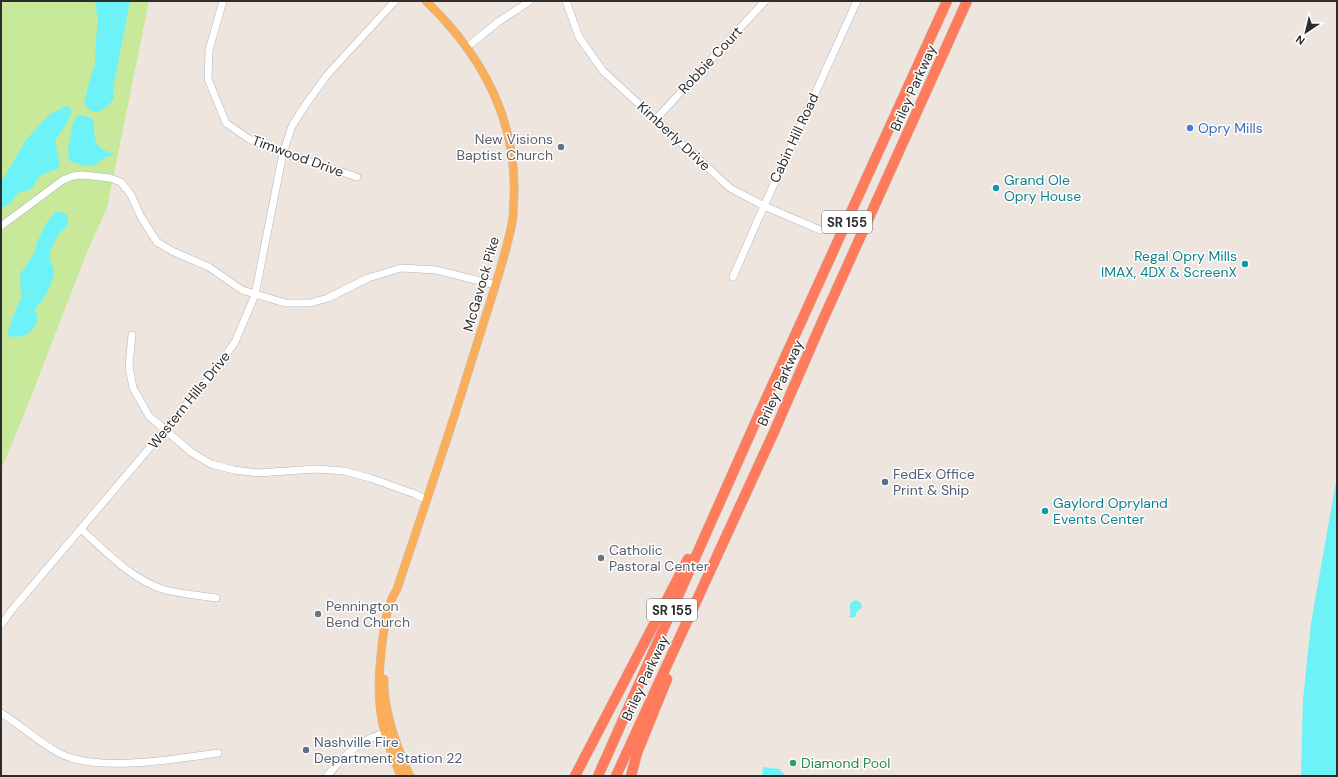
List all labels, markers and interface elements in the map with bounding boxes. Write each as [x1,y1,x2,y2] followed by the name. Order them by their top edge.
[1286,12,1326,52] north arrow
[674,22,746,98] street label: Robbie Court
[1293,32,1308,48] text: N
[886,42,940,134] street label: Briley Parkway
[765,90,823,186] street label: Cabin Hill Road
[634,97,714,175] street label: Kimberly Drive
[1198,119,1263,137] place label: Opry Mills
[1185,123,1195,133] marker: Opry Mills
[457,130,553,164] place label: New Visions Baptist Church
[250,131,346,181] street label: Timwood Drive
[556,142,566,152] marker: New Visions Baptist Church
[1004,171,1081,205] place label: Grand Ole Opry House
[991,183,1001,193] marker: Grand Ole Opry House
[822,211,872,233] road number: SR 155
[459,234,503,334] street label: McGavock Pike
[1101,247,1237,281] place label: Regal Opry Mills IMAX, 4DX & ScreenX
[1240,259,1250,269] marker: Regal Opry Mills IMAX, 4DX & ScreenX
[753,337,807,429] street label: Briley Parkway
[144,347,234,453] street label: Western Hills Drive
[893,465,975,499] place label: FedEx Office Print & Ship
[880,477,890,487] marker: FedEx Office Print & Ship
[1053,494,1168,528] place label: Gaylord Opryland Events Center
[1040,506,1050,516] marker: Gaylord Opryland Events Center
[609,541,709,575] place label: Catholic Pastoral Center
[596,553,606,563] marker: Catholic Pastoral Center
[326,597,410,631] place label: Pennington Bend Church
[647,599,697,621] road number: SR 155
[313,609,323,619] marker: Pennington Bend Church
[617,632,673,724] street label: Briley Parkway
[314,733,462,767] place label: Nashville Fire Department Station 22
[301,745,311,755] marker: Nashville Fire Department Station 22
[801,754,890,772] place label: Diamond Pool
[788,758,798,768] marker: Diamond Pool

